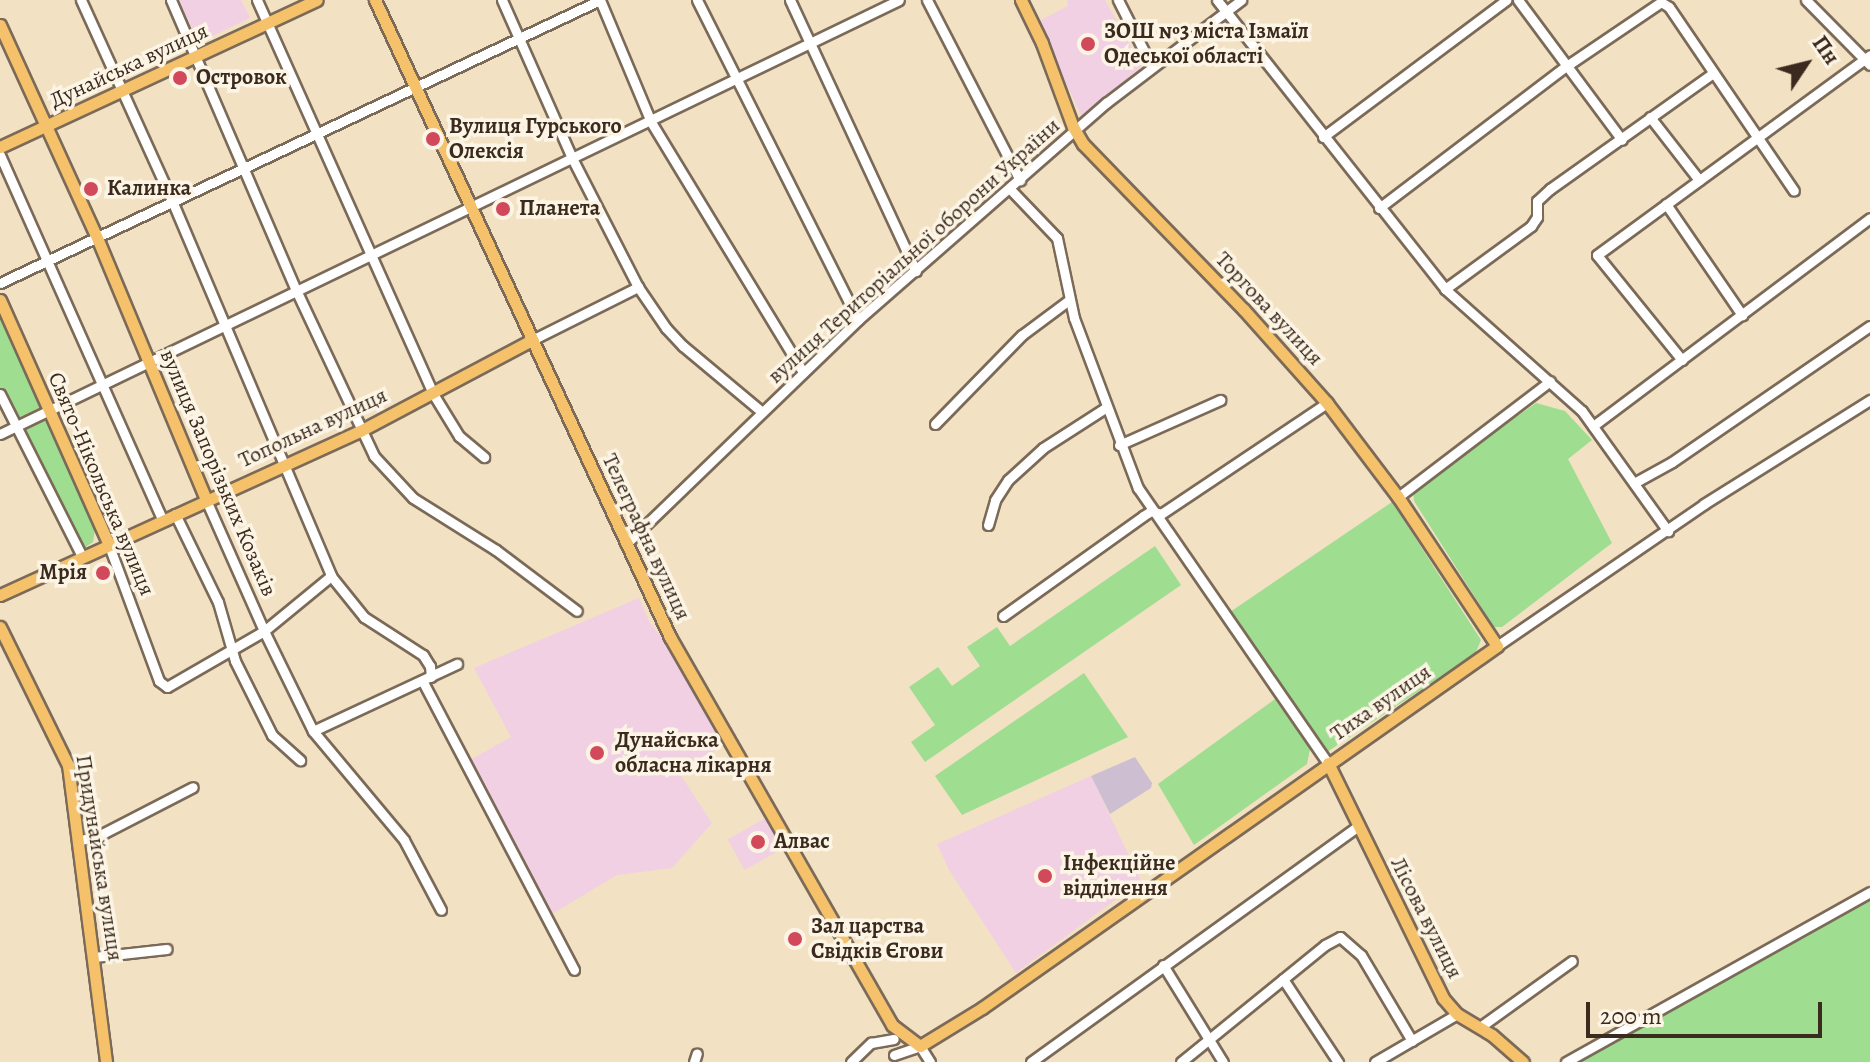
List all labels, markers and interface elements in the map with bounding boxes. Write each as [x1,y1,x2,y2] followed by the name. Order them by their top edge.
[46,18,212,114] street label: Дунайська вулиця
[1104,18,1309,70] place label: ЗОШ №3 міста Ізмаїл Одеської області
[1766,24,1846,104] north arrow
[1805,30,1846,71] text: Пн
[1079,35,1097,53] marker: ЗОШ №3 міста Ізмаїл Одеської області
[196,65,287,91] place label: Островок
[171,69,189,87] marker: Островок
[449,113,622,164] place label: Вулиця Гурського Олексія
[763,113,1065,389] street label: вулиця Територіальної оборони України
[424,130,442,148] marker: Вулиця Гурського Олексія
[107,176,191,202] place label: Калинка
[82,180,100,198] marker: Калинка
[519,196,600,222] place label: Планета
[494,200,512,218] marker: Планета
[1210,247,1328,371] street label: Торгова вулиця
[154,346,282,600] street label: вулиця Запорізьких Козаків
[42,368,160,600] street label: Свято-Нікольська вулиця
[235,382,391,474] street label: Топольна вулиця
[596,450,696,624] street label: Телеграфна вулиця
[39,560,87,586] place label: Мрія
[94,564,112,582] marker: Мрія
[1326,659,1436,747] street label: Тиха вулиця
[615,727,772,778] place label: Дунайська обласна лікарня
[586,742,608,764] marker: Дунайська обласна лікарня
[70,753,128,963] street label: Придунайська вулиця
[774,829,830,855] place label: Алвас
[749,833,767,851] marker: Алвас
[1063,850,1175,902] place label: Інфекційне відділення
[1384,853,1468,983] street label: Лісова вулиця
[1034,865,1056,887] marker: Інфекційне відділення
[811,913,944,964] place label: Зал царства Свідків Єгови
[786,930,804,948] marker: Зал царства Свідків Єгови
[1590,986,1826,1036] scale bar
[1600,1000,1662,1032] text: 200 m

